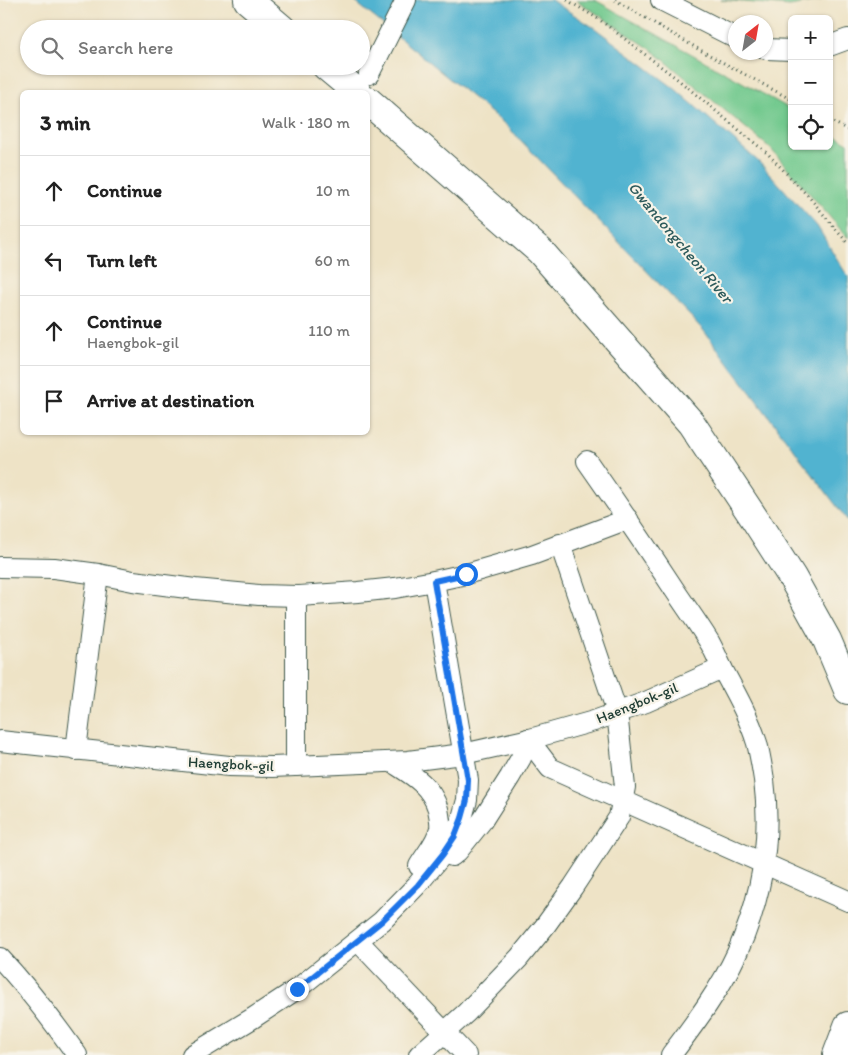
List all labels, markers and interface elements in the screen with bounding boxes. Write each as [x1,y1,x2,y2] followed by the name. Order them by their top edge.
[728,15,773,60] north arrow
[788,15,833,150] map controls
[788,15,833,60] button: +
[20,20,370,75] search box
[38,34,66,62] icon: search
[78,36,173,59] text: Search here
[788,60,833,105] button: −
[788,105,833,150] button: locate
[40,110,90,135] text: 3 min
[262,113,350,132] text: Walk · 180 m
[40,177,68,205] icon: ahead
[624,178,738,308] water label: Gwandongcheon River
[87,179,162,202] text: Continue
[316,181,350,200] text: 10 m
[40,247,68,275] icon: left
[87,249,157,272] text: Turn left
[315,251,350,270] text: 60 m
[87,310,162,333] text: Continue
[40,317,68,345] icon: ahead
[308,321,350,340] text: 110 m
[87,333,179,352] text: Haengbok-gil
[40,387,68,415] icon: arrive
[87,389,254,412] text: Arrive at destination
[455,563,478,586] route start
[594,678,681,728] street label: Haengbok-gil
[187,753,275,775] street label: Haengbok-gil
[286,978,309,1001] route end

